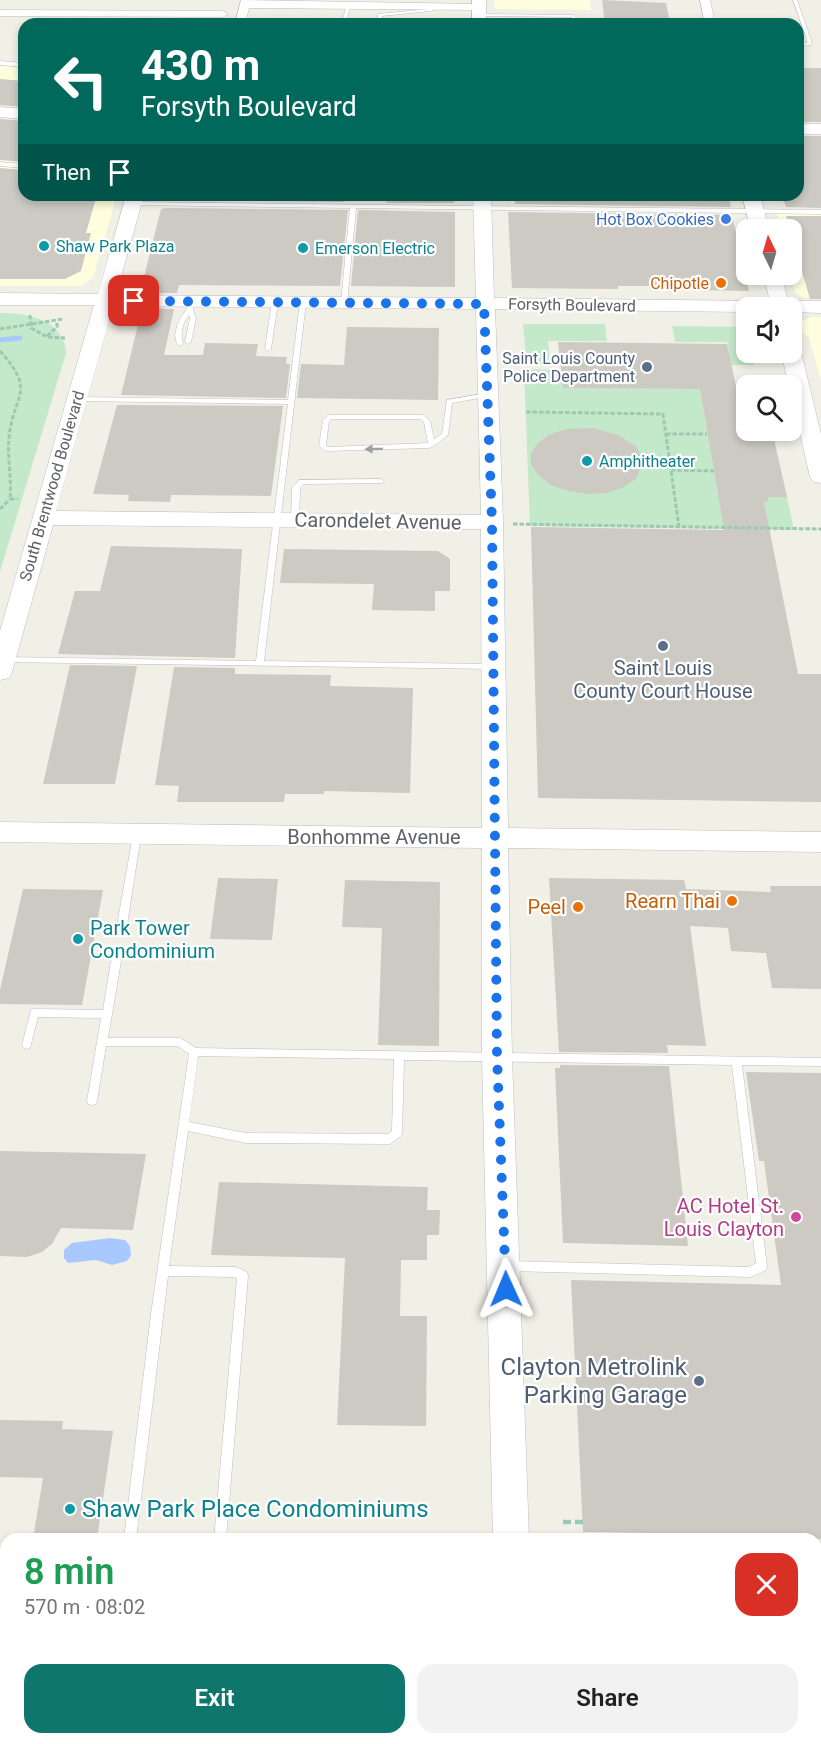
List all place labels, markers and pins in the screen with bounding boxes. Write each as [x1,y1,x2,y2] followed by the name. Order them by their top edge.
[596,210,714,229] place label: Hot Box Cookies
[719,212,733,226] marker: Hot Box Cookies
[56,237,175,256] place label: Shaw Park Plaza
[37,239,51,253] marker: Shaw Park Plaza
[315,239,435,258] place label: Emerson Electric
[296,241,310,255] marker: Emerson Electric
[650,274,709,293] place label: Chipotle
[108,275,159,326] pin
[714,276,728,290] marker: Chipotle
[502,349,635,386] place label: Saint Louis County Police Department
[640,360,654,374] marker: Saint Louis County Police Department
[599,452,696,471] place label: Amphitheater
[580,454,594,468] marker: Amphitheater
[656,639,670,653] marker: Saint Louis County Court House
[573,656,753,703] place label: Saint Louis County Court House
[625,889,720,913] place label: Rearn Thai
[725,894,739,908] marker: Rearn Thai
[527,895,566,919] place label: Peel
[571,900,585,914] marker: Peel
[90,916,215,963] place label: Park Tower Condominium
[71,932,85,946] marker: Park Tower Condominium
[664,1194,784,1241] place label: AC Hotel St. Louis Clayton
[789,1210,803,1224] marker: AC Hotel St. Louis Clayton
[501,1353,688,1409] place label: Clayton Metrolink Parking Garage
[692,1374,706,1388] marker: Clayton Metrolink Parking Garage
[82,1495,429,1523] place label: Shaw Park Place Condominiums
[63,1502,77,1516] marker: Shaw Park Place Condominiums

